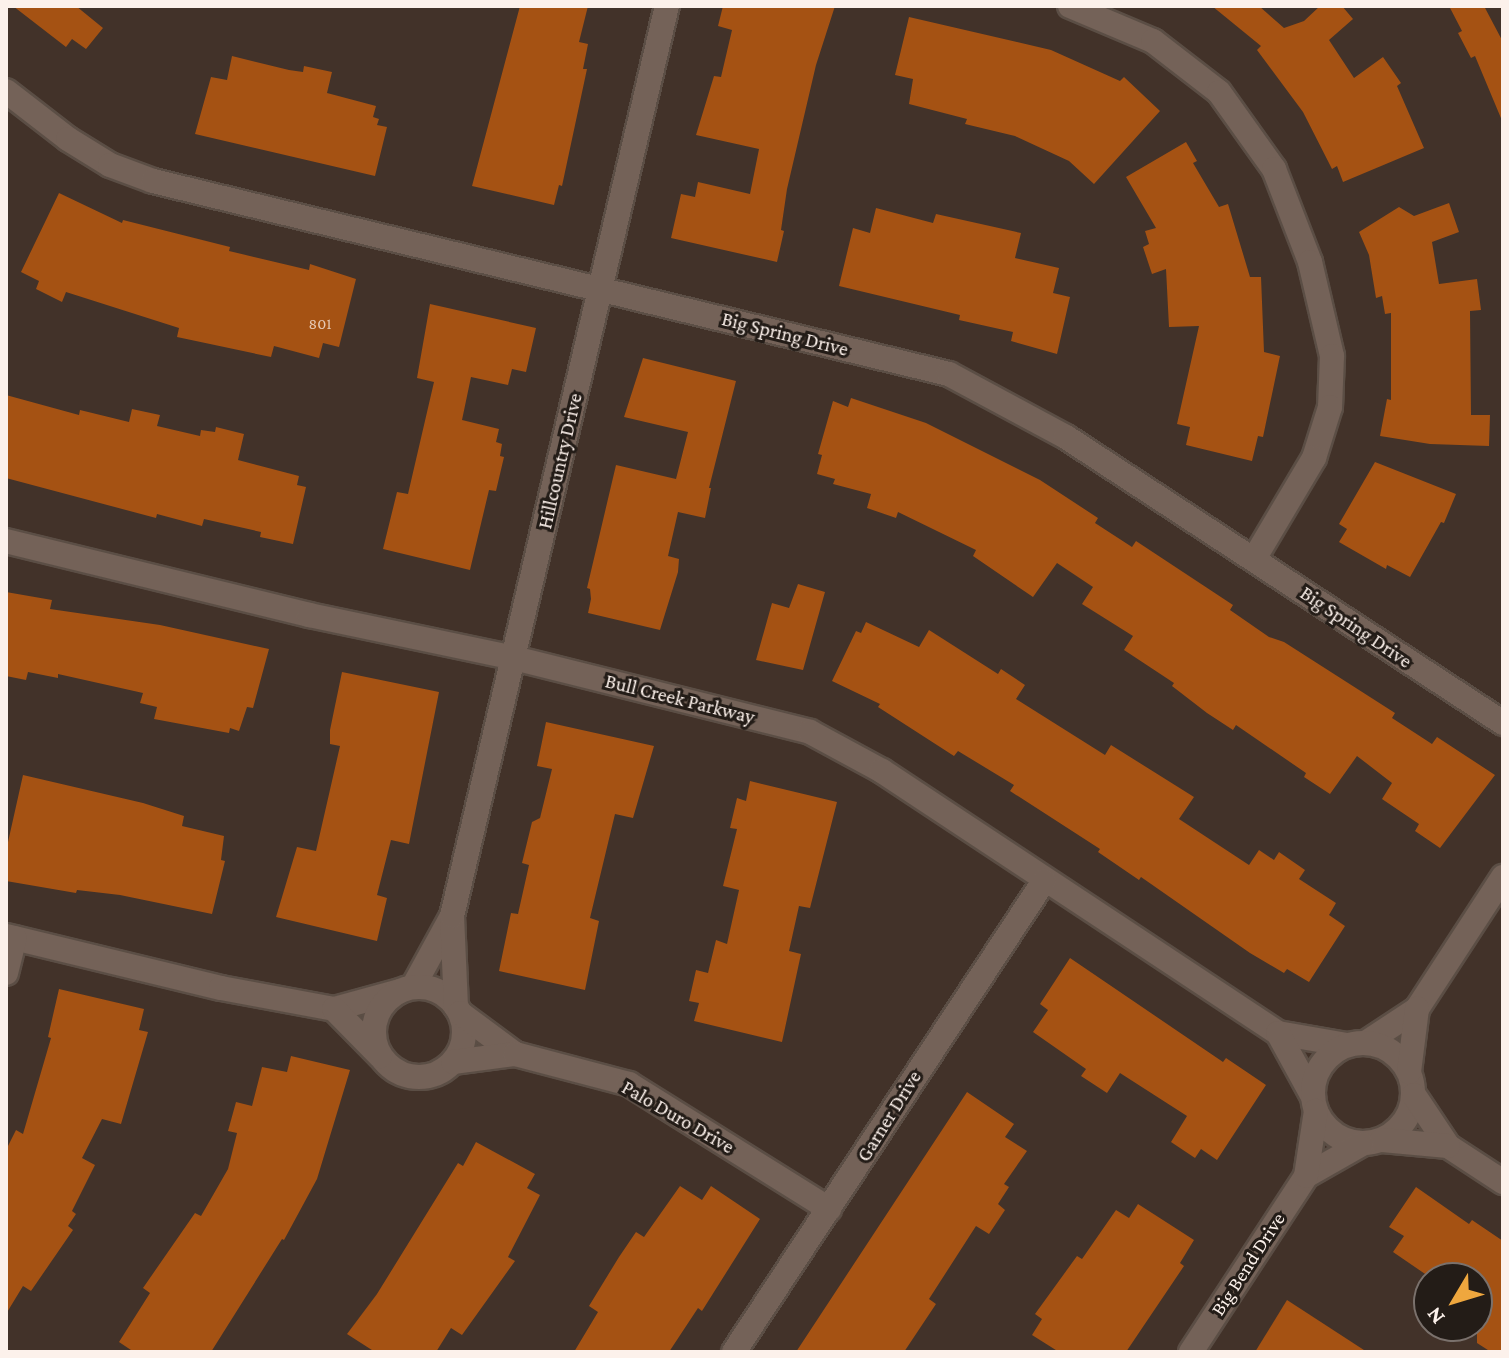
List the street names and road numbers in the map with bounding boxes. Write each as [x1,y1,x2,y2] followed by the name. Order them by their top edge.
[719,307,851,361] street label: Big Spring Drive
[533,391,587,531] street label: Hillcountry Drive
[1296,581,1416,673] street label: Big Spring Drive
[603,669,757,729] street label: Bull Creek Parkway
[852,1066,926,1166] street label: Garner Drive
[618,1075,738,1159] street label: Palo Duro Drive
[1206,1208,1290,1320] street label: Big Bend Drive

